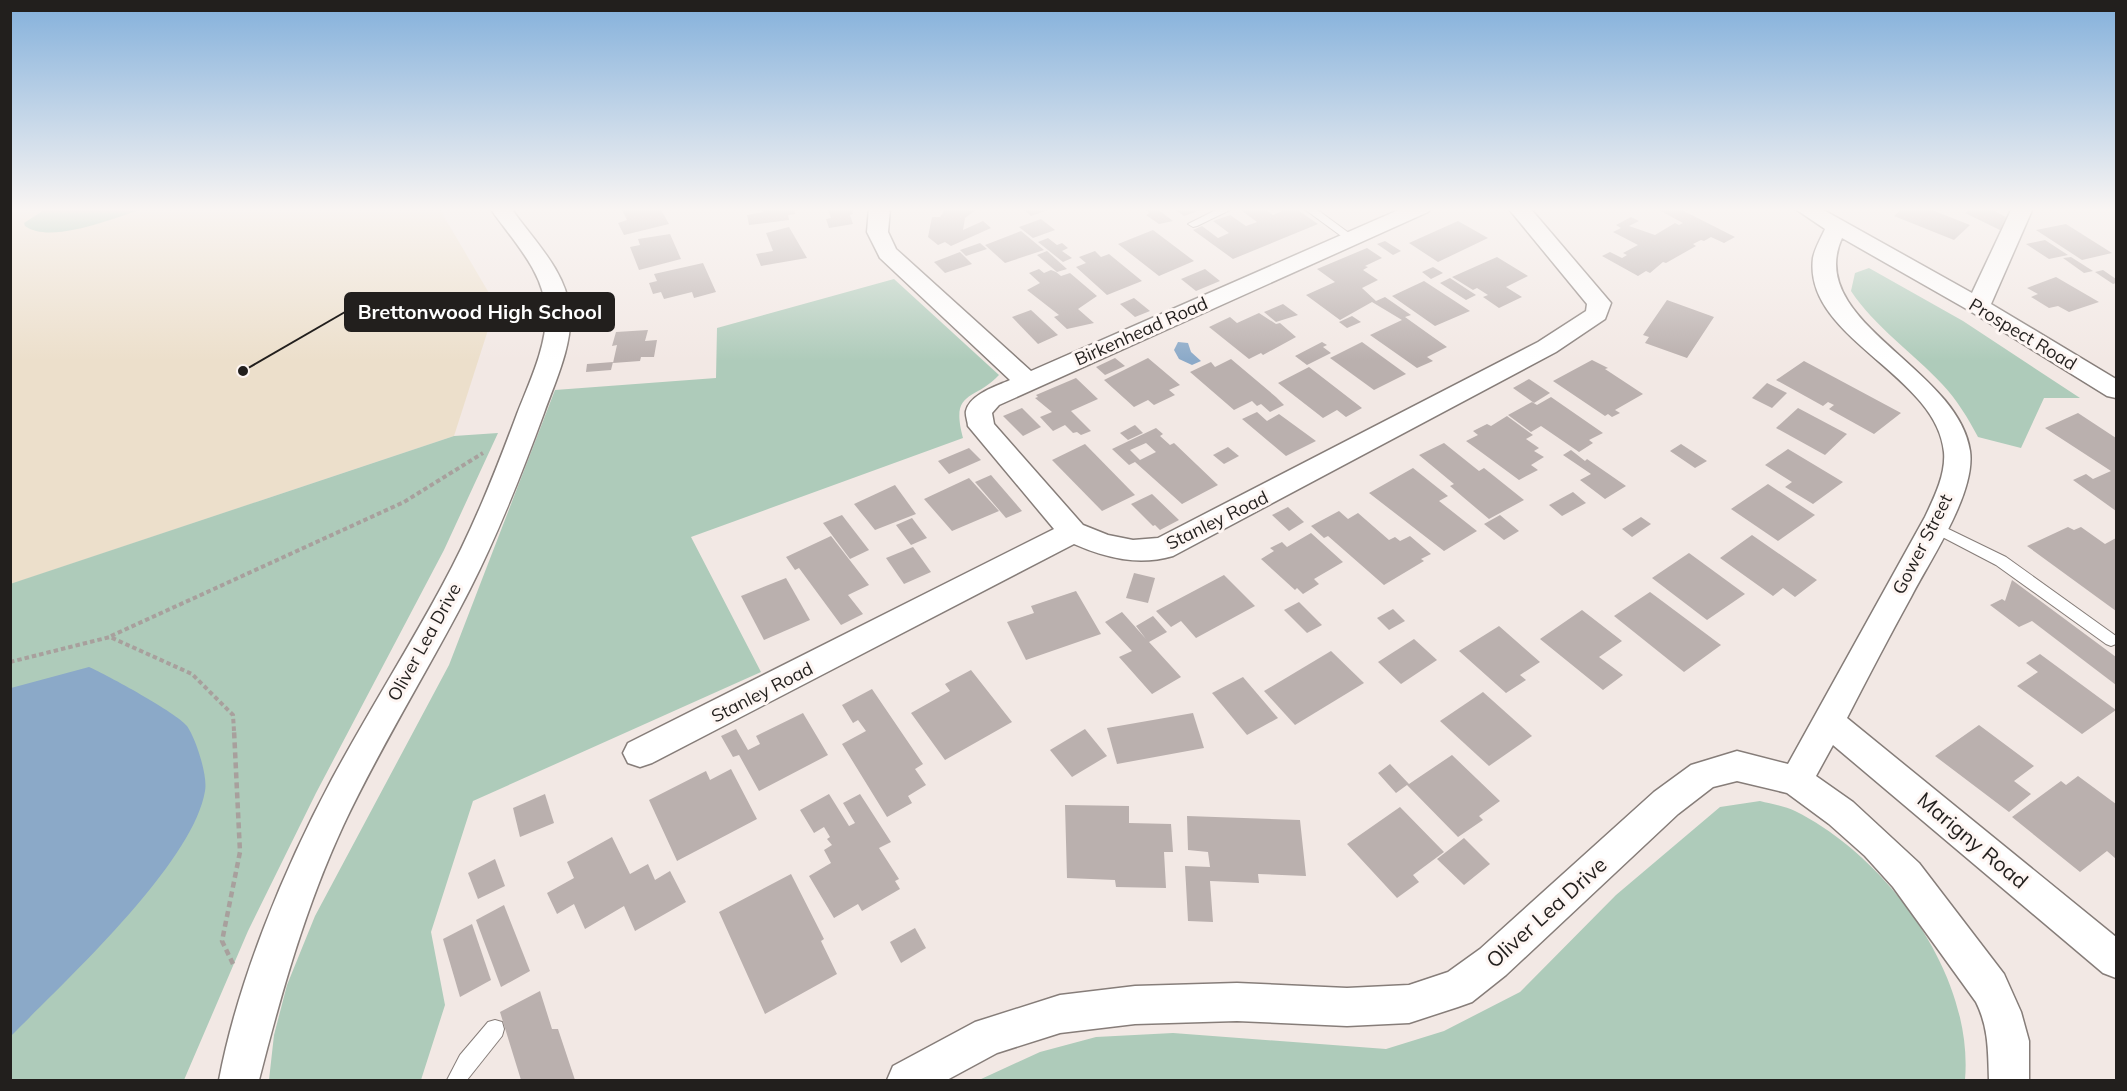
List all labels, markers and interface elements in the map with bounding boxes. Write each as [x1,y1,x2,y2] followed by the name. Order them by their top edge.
[1071,291,1211,371] street label: Birkenhead Road
[345,293,614,331] callout: Brettonwood High School
[1965,293,2081,375] street label: Prospect Road
[358,299,602,324] text: Brettonwood High School
[1162,485,1272,555] street label: Stanley Road
[1887,490,1957,598] street label: Gower Street
[382,579,466,705] street label: Oliver Lea Drive
[707,657,817,727] street label: Stanley Road
[1912,786,2034,894] street label: Marigny Road
[1480,851,1612,973] street label: Oliver Lea Drive

